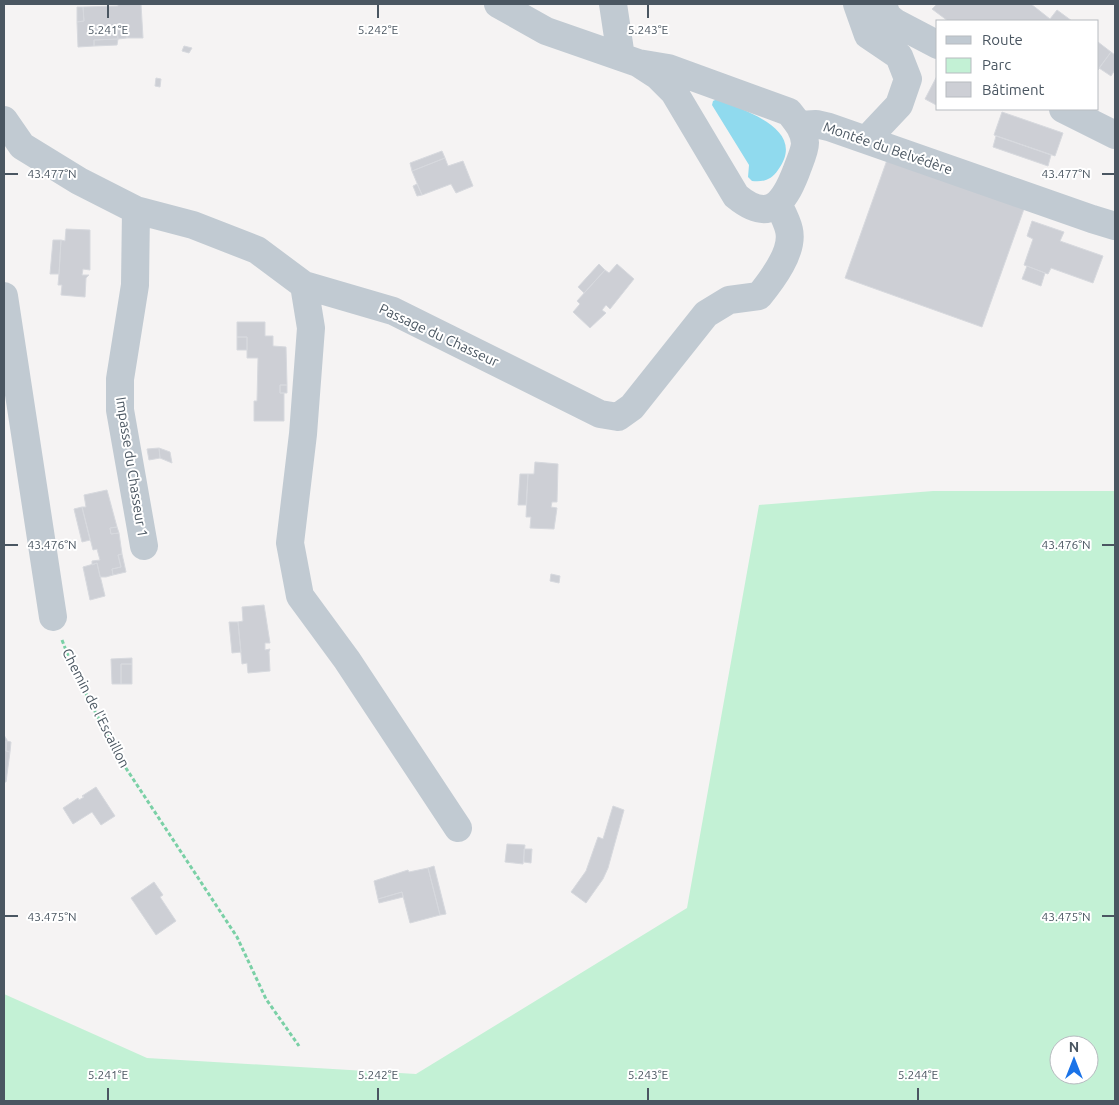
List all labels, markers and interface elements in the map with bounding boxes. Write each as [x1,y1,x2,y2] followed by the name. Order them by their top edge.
[936,20,1099,110] legend
[88,23,129,36] text: 5.241°E
[358,23,399,36] text: 5.242°E
[628,23,669,36] text: 5.243°E
[982,31,1023,48] text: Route
[982,56,1011,73] text: Parc
[982,81,1045,98] text: Bâtiment
[821,118,955,178] street label: Montée du Belvédère
[27,167,77,180] text: 43.477°N
[1041,167,1091,180] text: 43.477°N
[377,300,502,370] street label: Passage du Chasseur
[113,396,151,538] street label: Impasse du Chasseur 1
[27,538,77,551] text: 43.476°N
[1041,538,1091,551] text: 43.476°N
[59,646,133,770] street label: Chemin de l'Escaillon
[27,910,77,923] text: 43.475°N
[1041,910,1091,923] text: 43.475°N
[1049,1035,1099,1085] north arrow
[1069,1039,1079,1055] text: N
[88,1068,129,1081] text: 5.241°E
[358,1068,399,1081] text: 5.242°E
[628,1068,669,1081] text: 5.243°E
[898,1068,939,1081] text: 5.244°E

